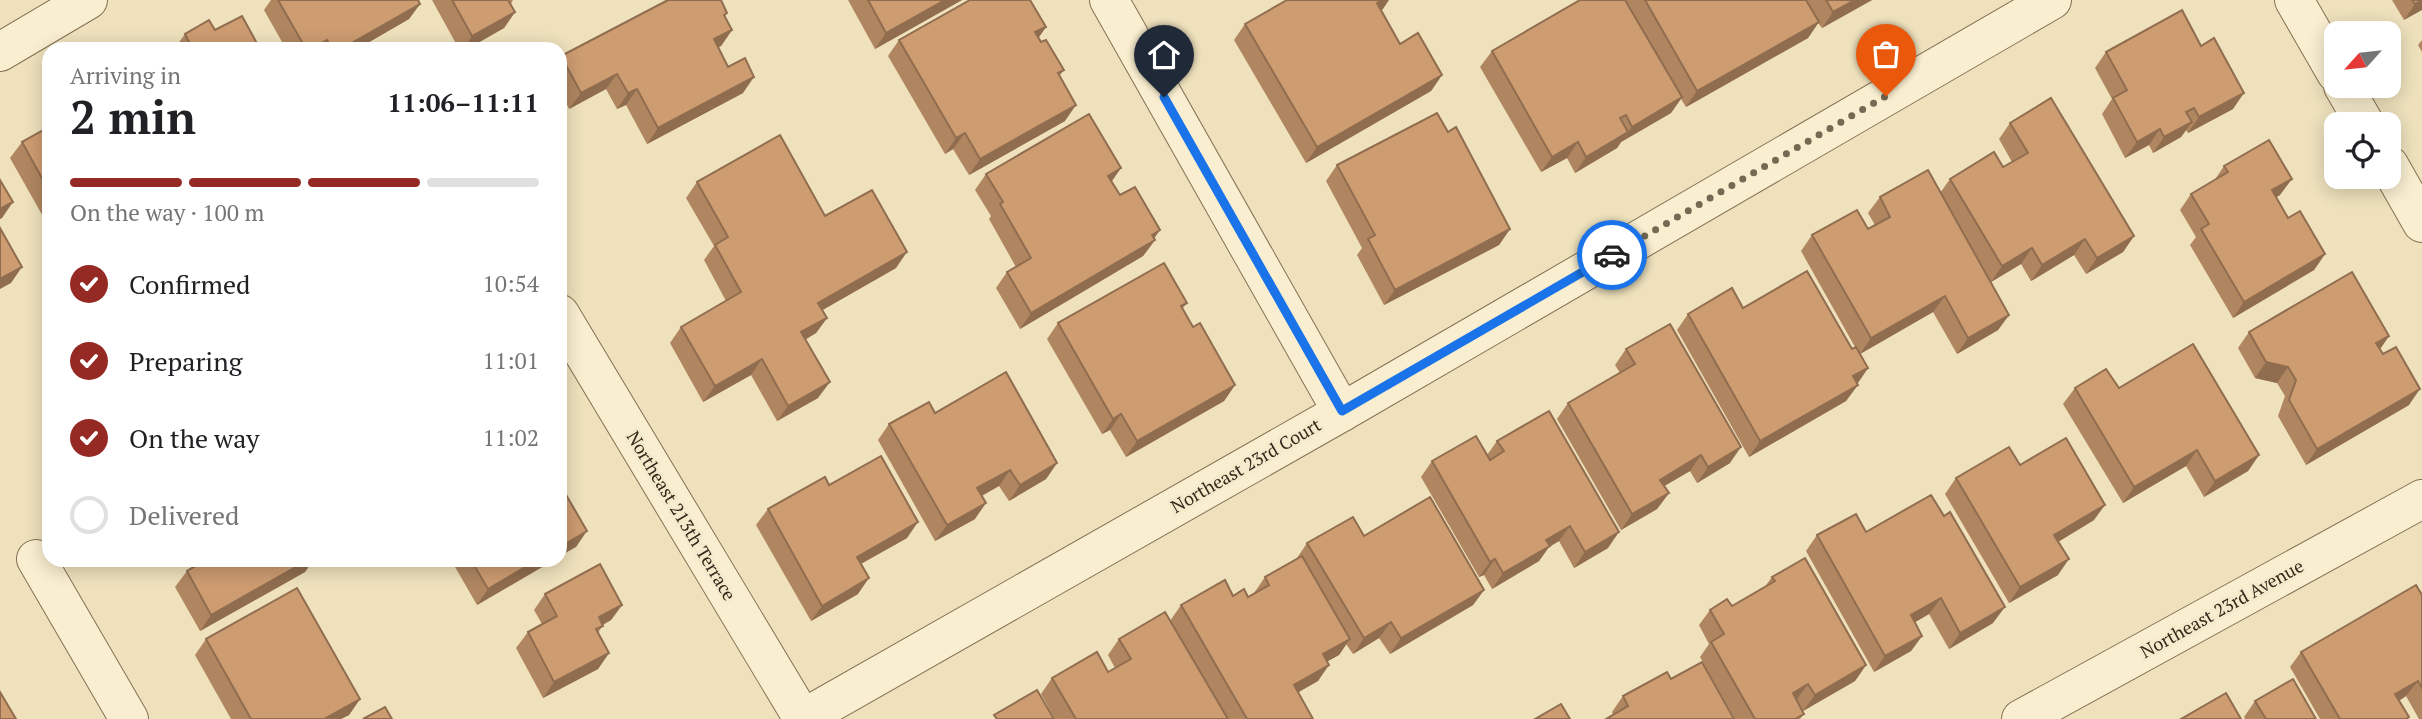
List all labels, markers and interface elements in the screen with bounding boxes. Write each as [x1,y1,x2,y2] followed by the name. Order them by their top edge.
[2324,21,2401,98] north arrow
[2324,21,2401,189] map controls
[1856,24,1916,96] pin
[1134,25,1194,97] pin
[1867,35,1905,73] icon: bag
[1145,36,1183,74] icon: home
[70,60,181,91] text: Arriving in
[387,85,539,119] text: 11:06–11:11
[70,86,196,147] text: 2 min
[2324,112,2401,189] button: locate
[70,197,264,228] text: On the way · 100 m
[1577,220,1647,290] courier
[1593,236,1631,274] icon: car
[70,265,108,303] icon: check
[129,267,250,301] text: Confirmed
[482,268,539,299] text: 10:54
[70,342,108,380] icon: check
[129,344,242,378] text: Preparing
[482,345,539,376] text: 11:01
[1166,412,1325,518] street label: Northeast 23rd Court
[70,419,108,457] icon: check
[129,421,260,455] text: On the way
[482,422,539,453] text: 11:02
[622,426,742,605] street label: Northeast 213th Terrace
[129,498,239,532] text: Delivered
[2136,553,2308,663] street label: Northeast 23rd Avenue

